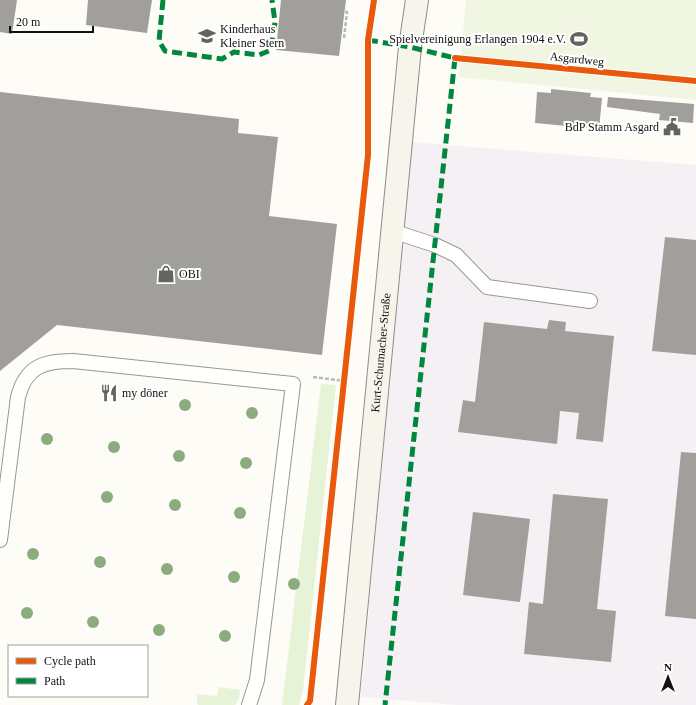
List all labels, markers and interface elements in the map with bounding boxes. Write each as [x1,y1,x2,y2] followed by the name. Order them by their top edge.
[10,8,93,34] scale bar
[16,15,41,29] text: 20 m
[220,22,284,50] place label: Kinderhaus Kleiner Stern
[197,26,217,46] school or university icon: Kinderhaus Kleiner Stern
[569,29,589,49] sports icon: Spielvereinigung Erlangen 1904 e.V.
[389,32,566,46] place label: Spielvereinigung Erlangen 1904 e.V.
[549,49,605,69] street label: Asgardweg
[662,117,682,137] public building icon: BdP Stamm Asgard
[565,120,659,134] place label: BdP Stamm Asgard
[156,264,176,284] shop icon: OBI
[179,267,200,281] place label: OBI
[368,292,393,413] street label: Kurt-Schumacher-Straße
[99,383,119,403] restaurant icon: my döner
[122,386,168,400] place label: my döner
[8,645,148,697] legend
[44,654,96,668] text: Cycle path
[648,657,688,697] north arrow
[664,661,672,673] text: N
[44,674,65,688] text: Path

